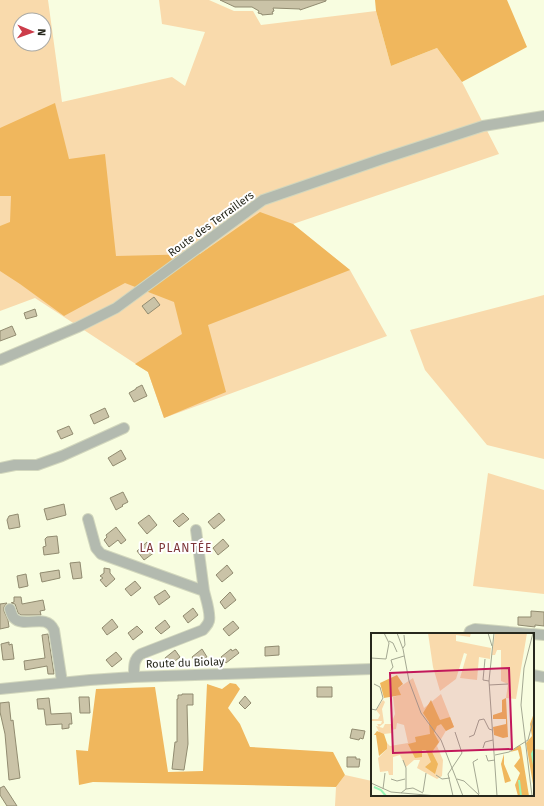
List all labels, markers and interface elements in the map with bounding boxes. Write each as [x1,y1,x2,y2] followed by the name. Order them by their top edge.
[12,12,52,52] north arrow
[35,28,48,36] text: N
[166,189,256,259] street label: Route des Terraillers
[139,540,213,555] district label: LA PLANTÉE
[371,633,534,796] inset map
[146,655,225,671] street label: Route du Biolay

